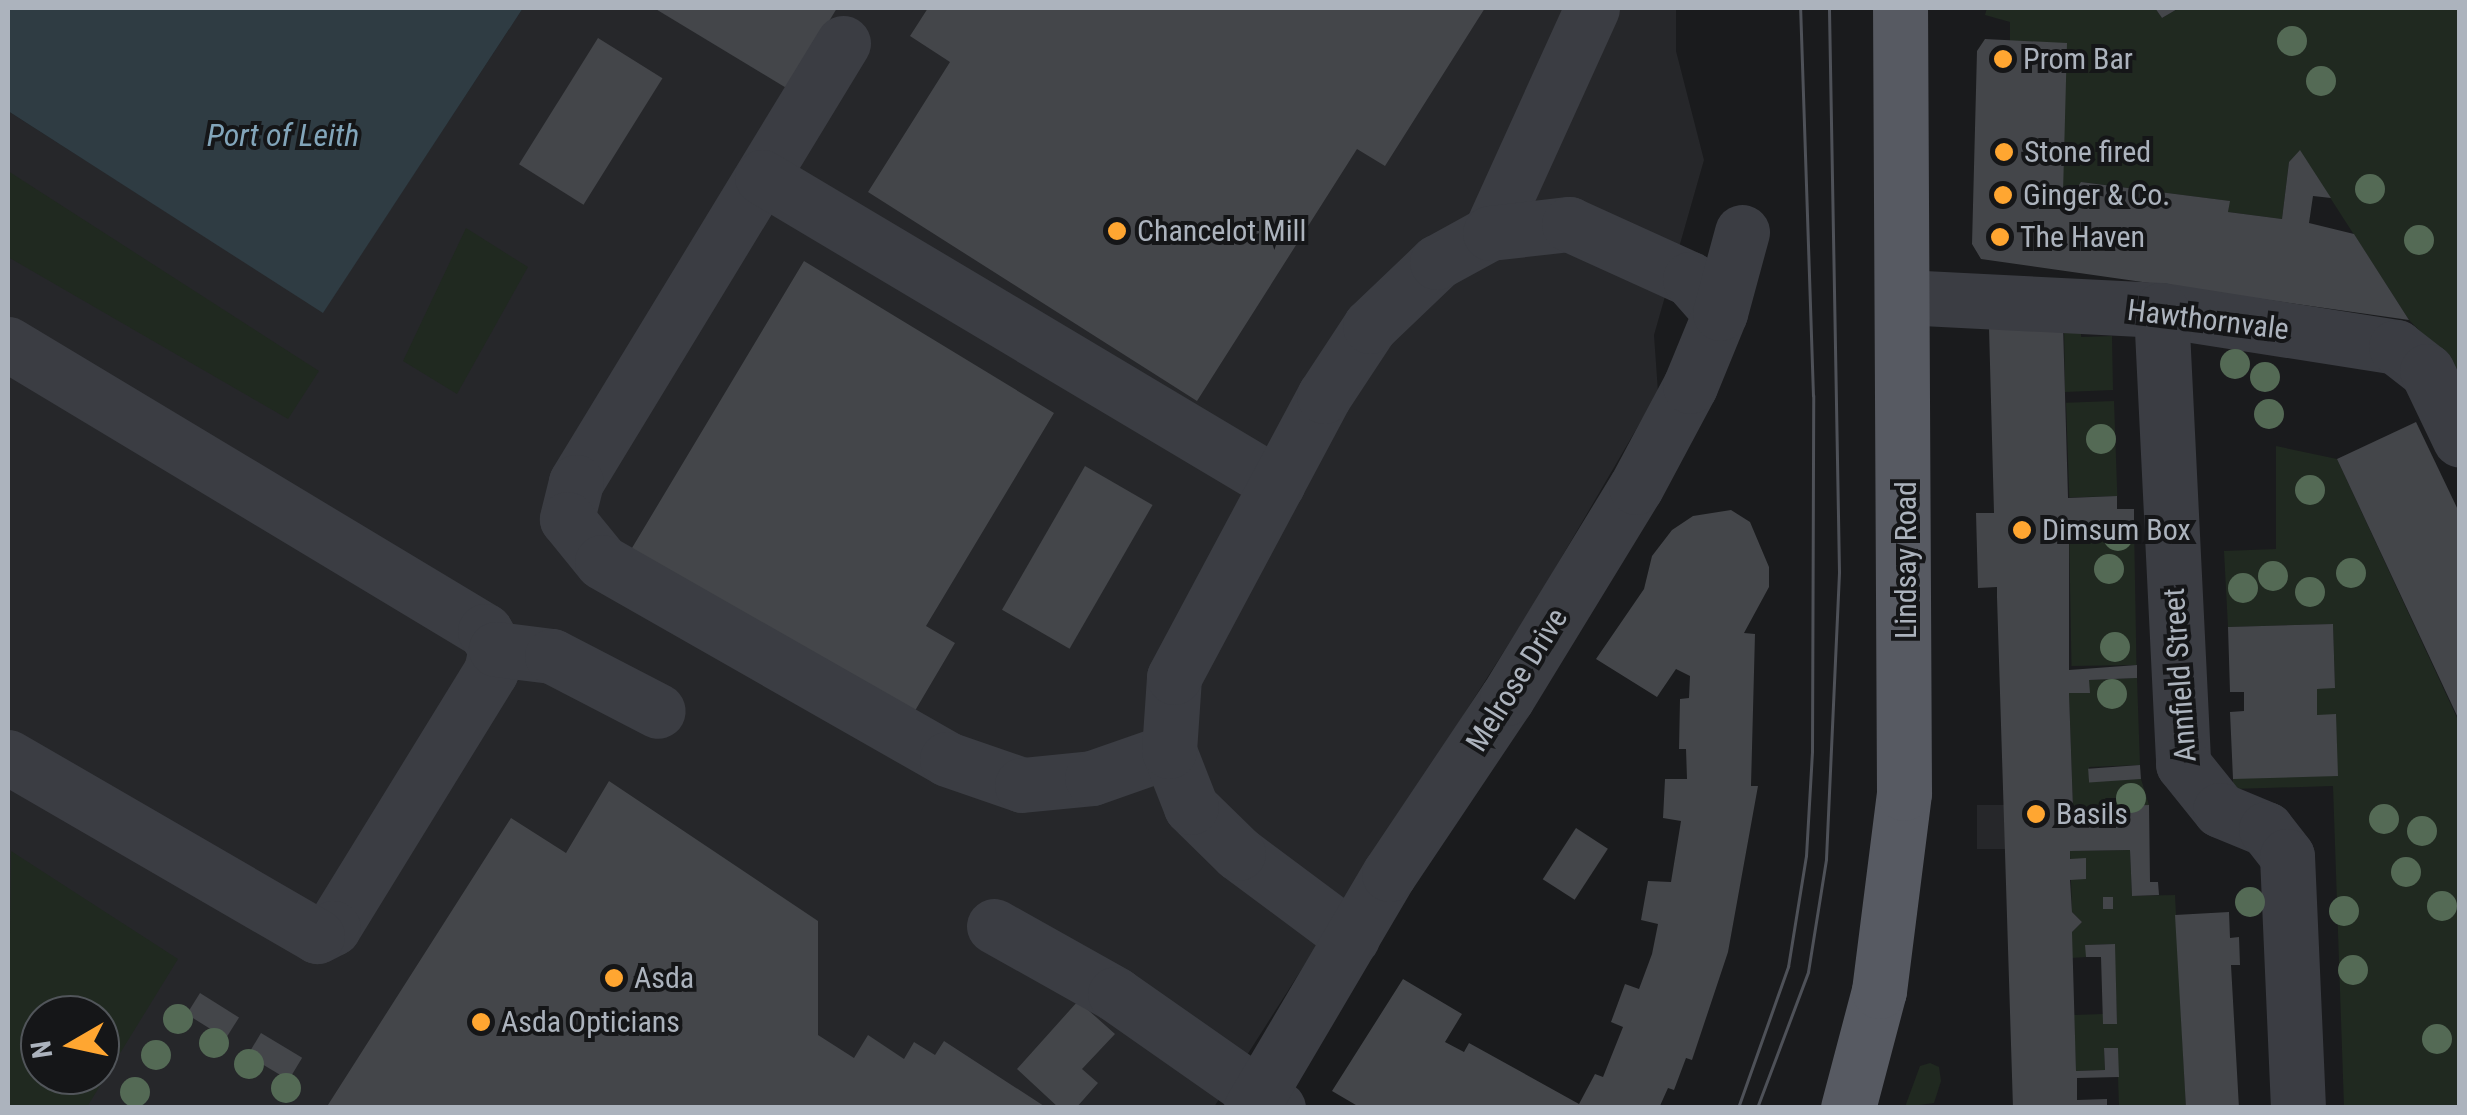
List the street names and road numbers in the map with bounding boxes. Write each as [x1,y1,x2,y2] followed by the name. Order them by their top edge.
[2125,292,2291,348] street label: Hawthornvale
[1888,481,1924,639] street label: Lindsay Road
[2156,587,2204,763] street label: Annfield Street
[1459,602,1575,758] street label: Melrose Drive

